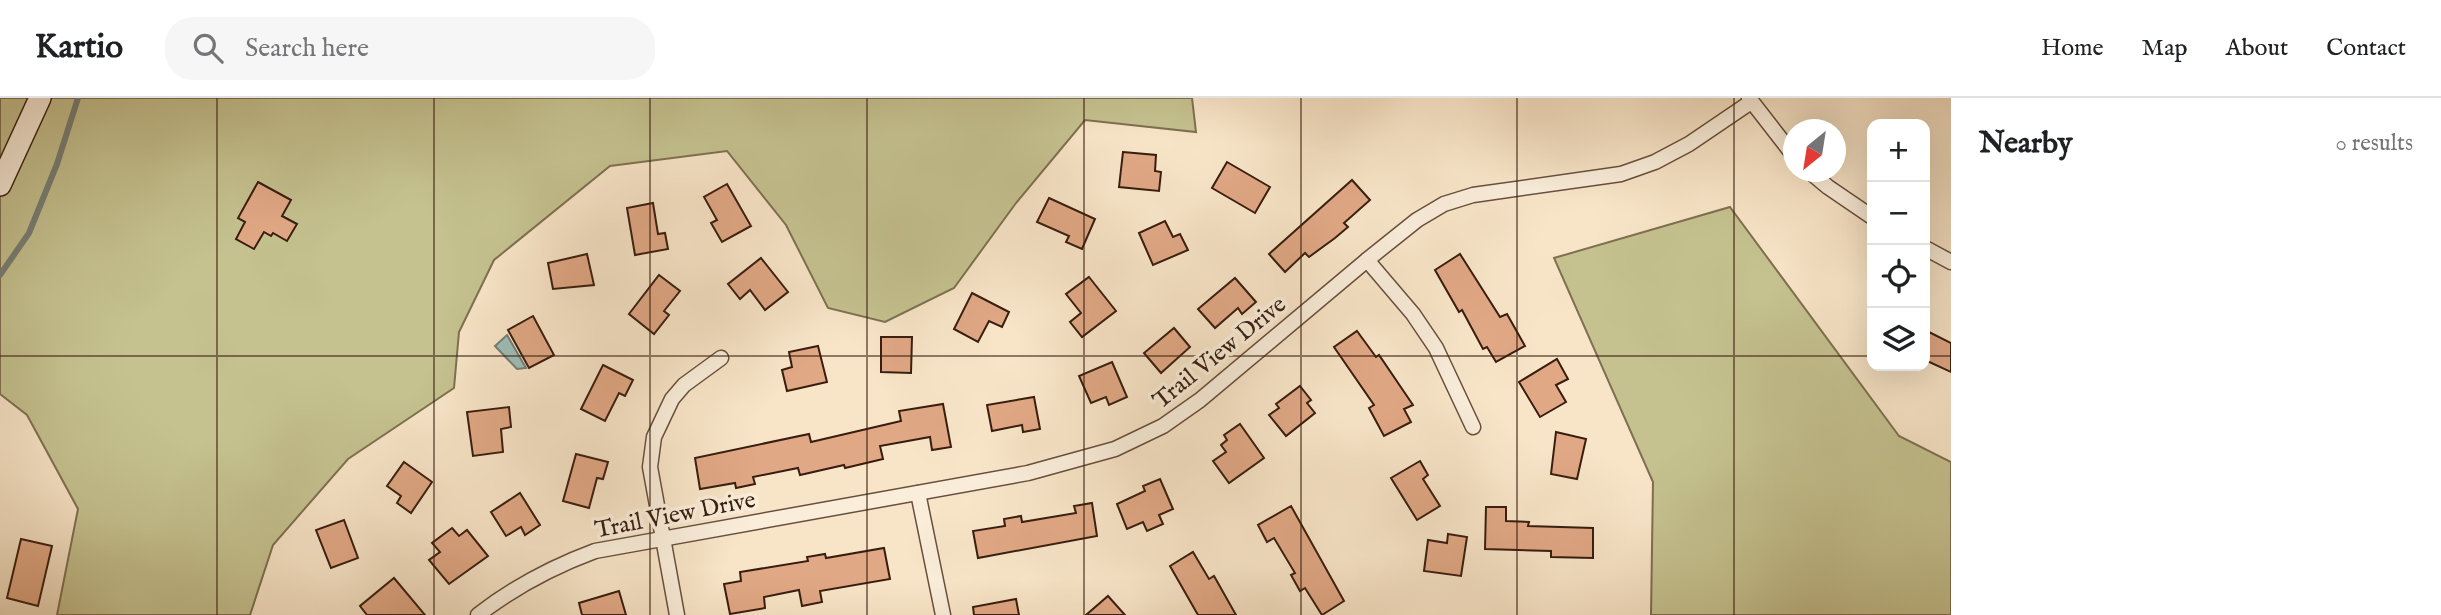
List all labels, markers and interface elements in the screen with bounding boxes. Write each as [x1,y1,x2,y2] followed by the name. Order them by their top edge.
[165,17,655,80] search box
[35,27,123,69] text: Kartio
[189,29,227,67] icon: search
[245,32,369,65] text: Search here
[2041,33,2104,64] text: Home
[2142,33,2188,64] text: Map
[2226,33,2288,64] text: About
[2326,33,2406,64] text: Contact
[1783,119,1846,182] north arrow
[1867,119,1930,371] map controls
[1867,119,1930,182] button: +
[1979,125,2072,163] text: Nearby
[2335,129,2413,158] text: 0 results
[1867,182,1930,245] button: −
[1867,245,1930,308] button: locate
[1147,290,1293,416] street label: Trail View Drive
[1867,308,1930,371] button: layers
[592,485,758,546] street label: Trail View Drive

